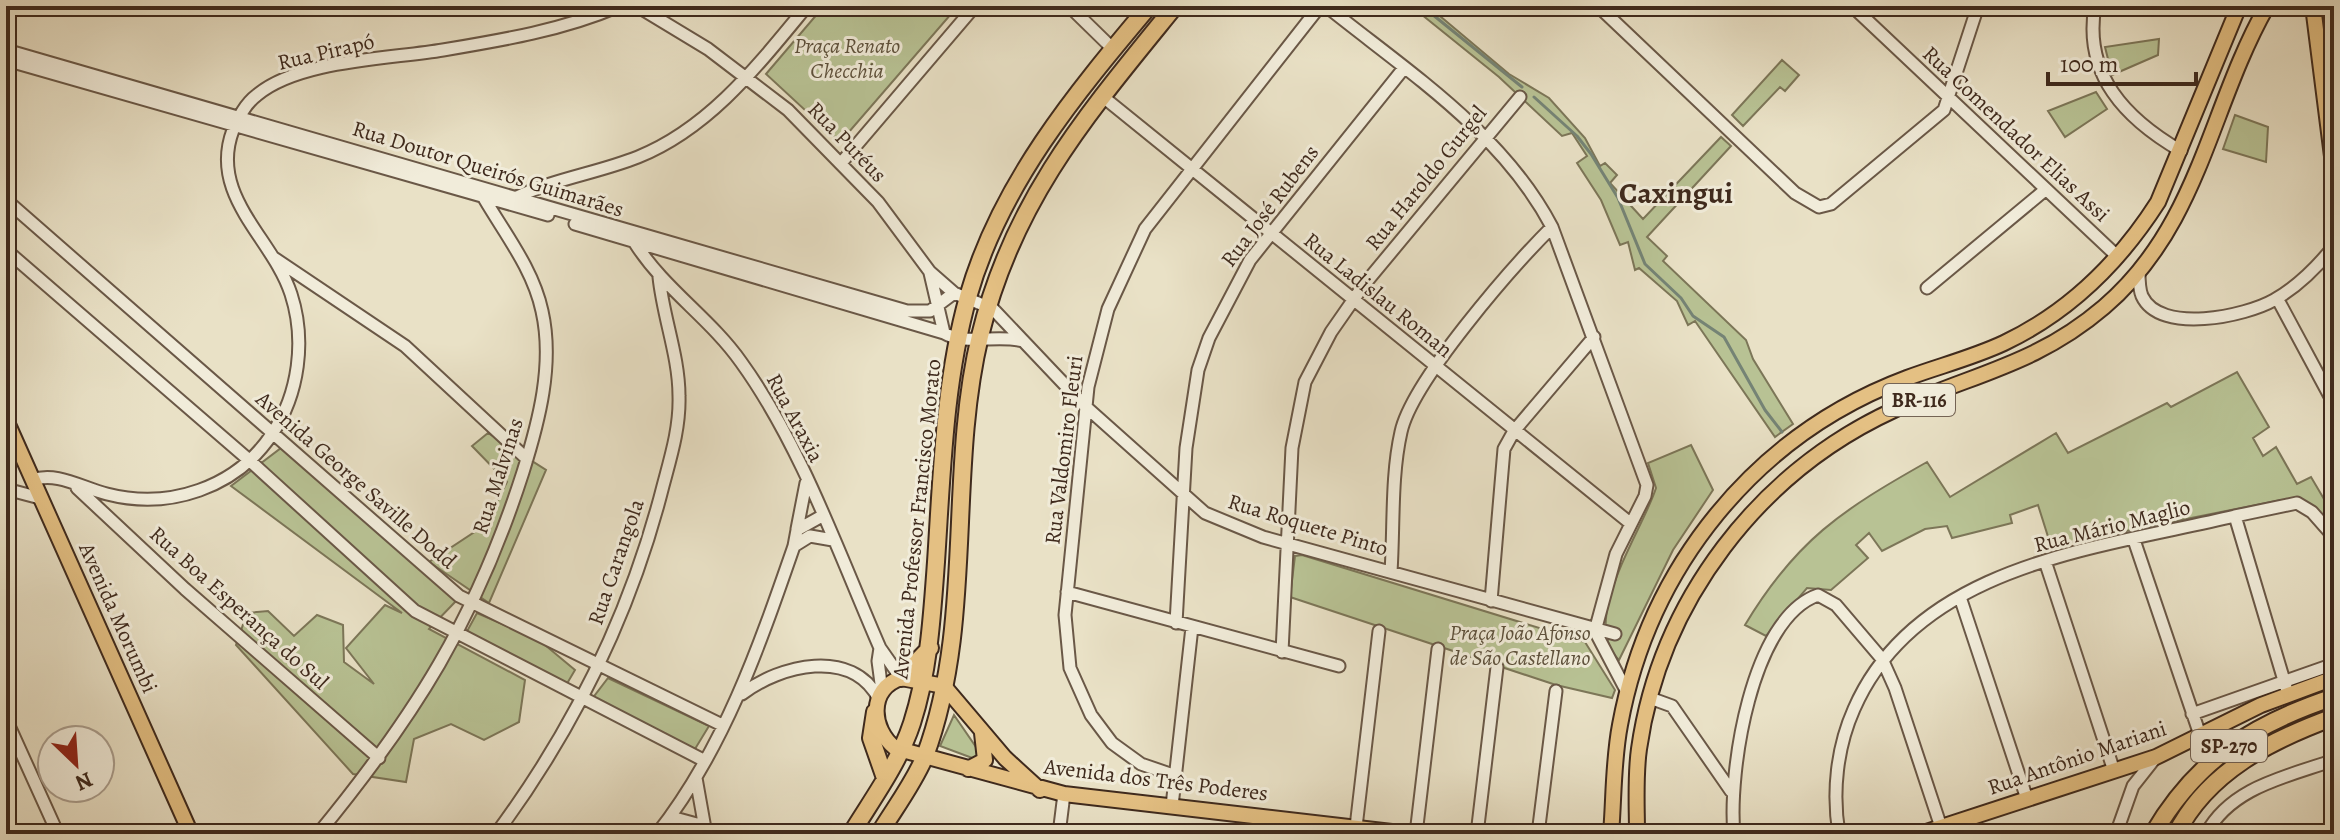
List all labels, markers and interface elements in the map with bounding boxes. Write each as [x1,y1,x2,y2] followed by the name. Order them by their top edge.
[275,26,377,78] street label: Rua Pirapó
[794,31,900,86] park label: Praça Renato Checchia
[2048,36,2196,86] scale bar
[1916,39,2116,229] street label: Rua Comendador Elias Assi
[2060,48,2119,80] text: 100 m
[801,95,893,189] street label: Rua Puréus
[1358,99,1494,257] street label: Rua Haroldo Gurgel
[349,113,627,225] street label: Rua Doutor Queirós Guimarães
[1214,139,1326,273] street label: Rua José Rubens
[1619,173,1733,213] district label: Caxingui
[1297,226,1459,364] street label: Rua Ladislau Roman
[1038,354,1090,546] street label: Rua Valdomiro Fleuri
[885,358,949,681] street label: Avenida Professor Francisco Morato
[759,368,831,469] street label: Rua Araxia
[248,384,463,576] street label: Avenida George Saville Dodd
[1883,384,1955,416] road number: BR-116
[465,414,531,538] street label: Rua Malvinas
[1224,486,1392,564] street label: Rua Roquete Pinto
[2031,492,2193,560] street label: Rua Mário Maglio
[580,494,652,629] street label: Rua Carangola
[143,519,335,697] street label: Rua Boa Esperança do Sul
[71,537,165,698] street label: Avenida Morumbi
[1449,618,1591,673] park label: Praça João Afonso de São Castellano
[1984,713,2170,803] street label: Rua Antônio Mariani
[36,724,116,804] north arrow
[2191,730,2267,762] road number: SP-270
[1041,751,1270,809] street label: Avenida dos Três Poderes
[70,764,98,798] text: N

